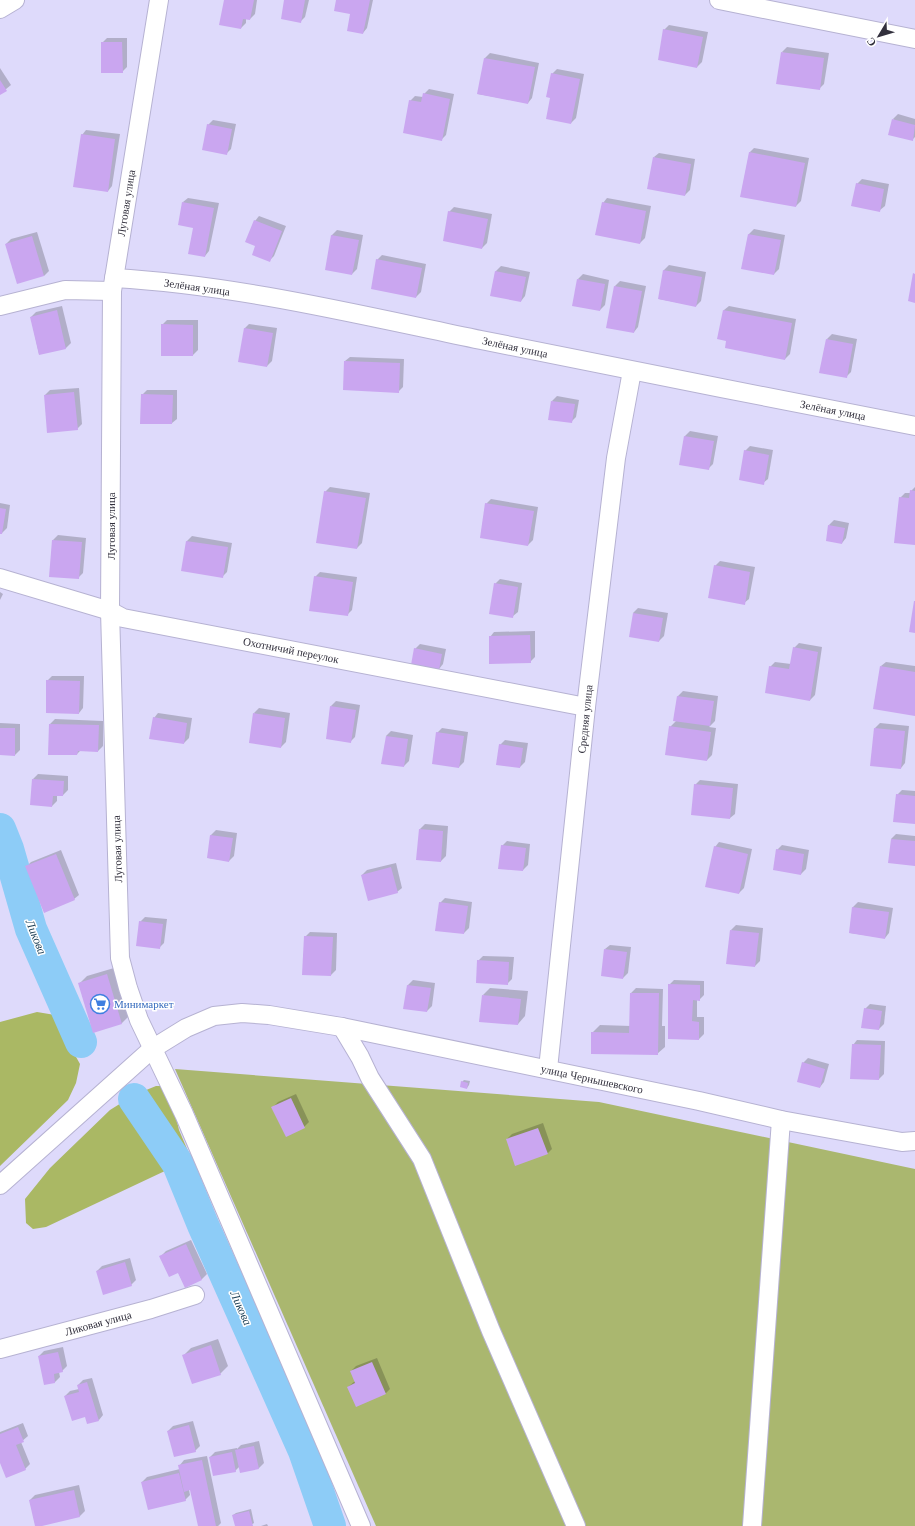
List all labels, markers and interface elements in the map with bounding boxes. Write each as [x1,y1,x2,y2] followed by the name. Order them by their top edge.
[859,16,899,56] north arrow
[864,35,878,49] text: С
[115,169,137,237] street label: Луговая улица
[163,276,231,298] street label: Зелёная улица
[481,334,549,360] street label: Зелёная улица
[799,398,867,422] street label: Зелёная улица
[105,492,117,560] street label: Луговая улица
[242,635,341,665] street label: Охотничий переулок
[575,684,595,754] street label: Средняя улица
[110,815,124,883] street label: Луговая улица
[22,917,49,957] water label: Ликова
[89,993,111,1015] supermarket icon: Минимаркет
[114,998,174,1010] place label: Минимаркет
[540,1062,645,1096] street label: улица Чернышевского
[227,1288,255,1327] water label: Ликова
[63,1308,133,1338] street label: Ликовая улица

